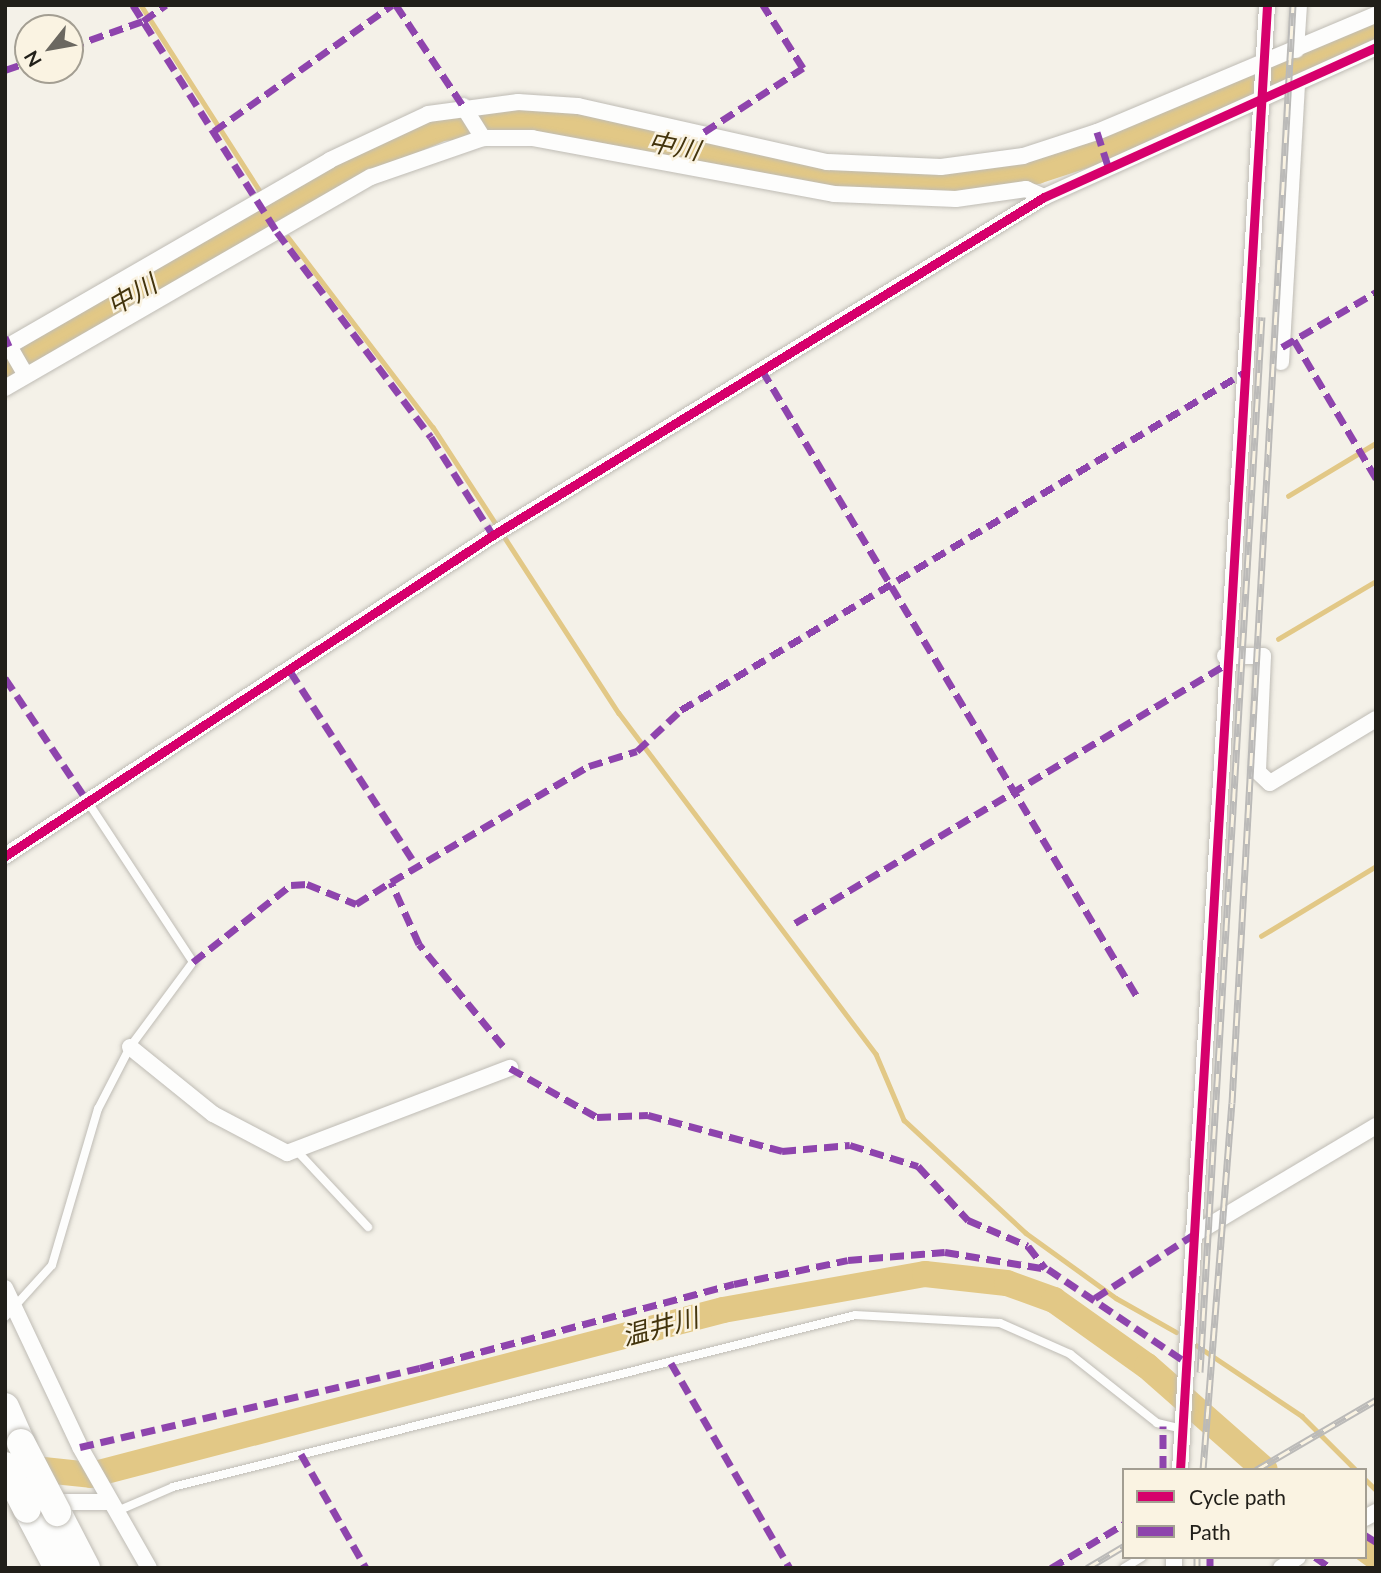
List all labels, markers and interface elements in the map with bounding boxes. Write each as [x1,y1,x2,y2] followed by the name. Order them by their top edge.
[14,14,84,84] north arrow
[19,47,46,71] text: N
[646,126,702,166] water label: 中川
[102,268,162,322] water label: 中川
[618,1302,702,1352] water label: 温井川
[1122,1468,1367,1559] legend
[1189,1484,1286,1509] text: Cycle path
[1189,1519,1231,1544] text: Path

